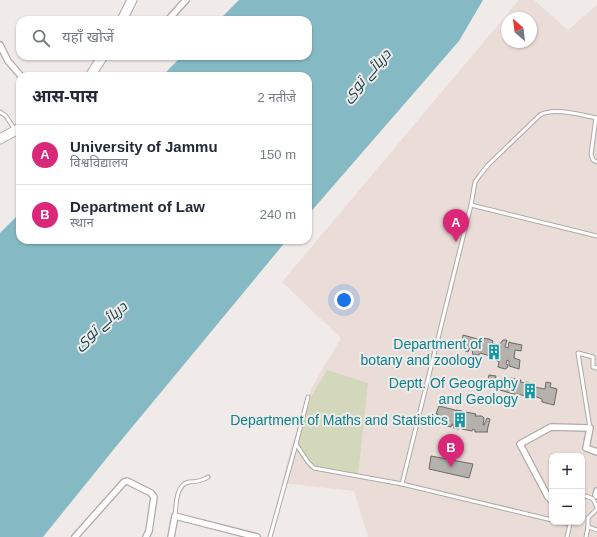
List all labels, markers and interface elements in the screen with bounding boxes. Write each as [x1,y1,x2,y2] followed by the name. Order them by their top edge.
[501,12,537,48] north arrow
[16,16,312,60] search box
[30,27,52,49] icon: search
[62,28,114,45] text: यहाँ खोजें
[338,45,395,105] water label: دریائے توی
[32,87,98,106] text: आस-पास
[258,90,296,105] text: 2 नतीजे
[70,138,218,155] text: University of Jammu
[40,147,50,162] text: A
[260,147,296,162] text: 150 m
[70,155,128,170] text: विश्वविद्यालय
[70,198,205,215] text: Department of Law
[40,207,50,222] text: B
[260,207,296,222] text: 240 m
[443,209,469,242] pin: A
[70,215,94,230] text: स्थान
[334,290,354,310] your location
[70,297,131,353] water label: دریائے توی
[361,336,482,368] place label: Department of botany and zoology
[485,343,503,361] building icon: Department of botany and zoology
[389,375,518,407] place label: Deptt. Of Geography and Geology
[521,382,539,400] building icon: Deptt. Of Geography and Geology
[451,411,469,429] building icon: Department of Maths and Statistics
[230,412,448,428] place label: Department of Maths and Statistics
[438,434,464,467] pin: B
[549,453,585,525] map controls
[549,453,585,489] button: +
[549,489,585,525] button: −

